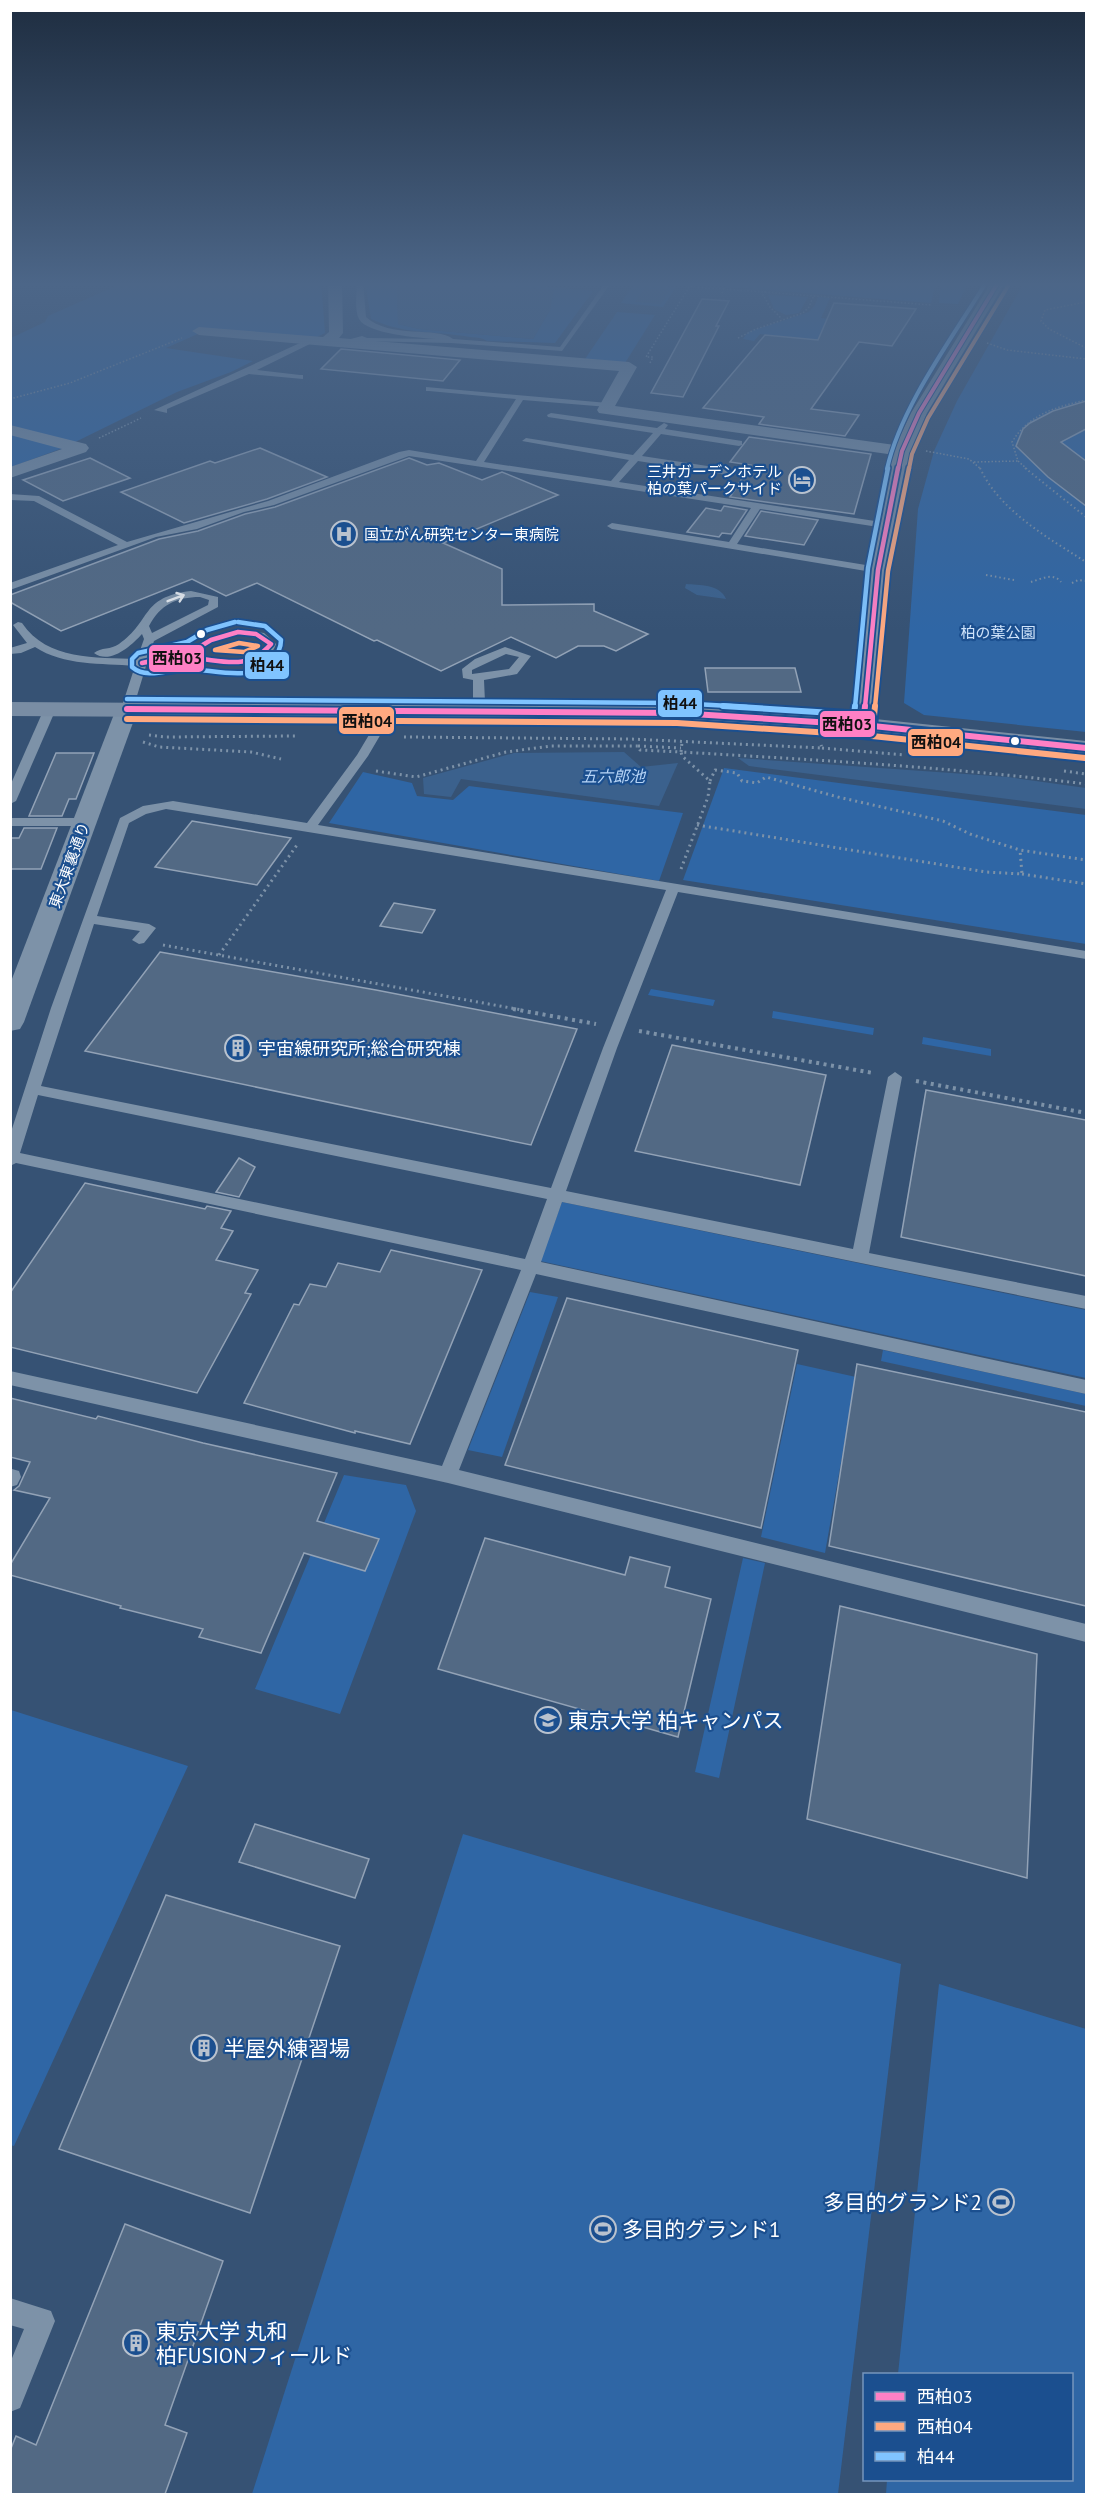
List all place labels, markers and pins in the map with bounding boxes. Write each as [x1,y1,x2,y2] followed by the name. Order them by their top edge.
[647,462,782,498] place label: 三井ガーデンホテル 柏の葉パークサイド
[787,465,817,495] hotel icon: 三井ガーデンホテル 柏の葉パークサイド
[329,519,359,549] hospital icon: 国立がん研究センター東病院
[364,525,559,544] place label: 国立がん研究センター東病院
[195,628,207,640] unlabelled marker
[1009,735,1021,747] unlabelled marker
[223,1033,253,1063] building icon: 宇宙線研究所;総合研究棟
[258,1037,461,1060] place label: 宇宙線研究所;総合研究棟
[533,1705,563,1735] school or university icon: 東京大学 柏キャンパス
[568,1707,784,1734] place label: 東京大学 柏キャンパス
[189,2033,219,2063] building icon: 半屋外練習場
[224,2035,350,2062] place label: 半屋外練習場
[986,2187,1016,2217] sports icon: 多目的グランド2
[824,2189,982,2216] place label: 多目的グランド2
[588,2214,618,2244] sports icon: 多目的グランド1
[622,2216,780,2243] place label: 多目的グランド1
[156,2318,352,2369] place label: 東京大学 丸和 柏FUSIONフィールド
[121,2328,151,2358] building icon: 東京大学 丸和 柏FUSIONフィールド

